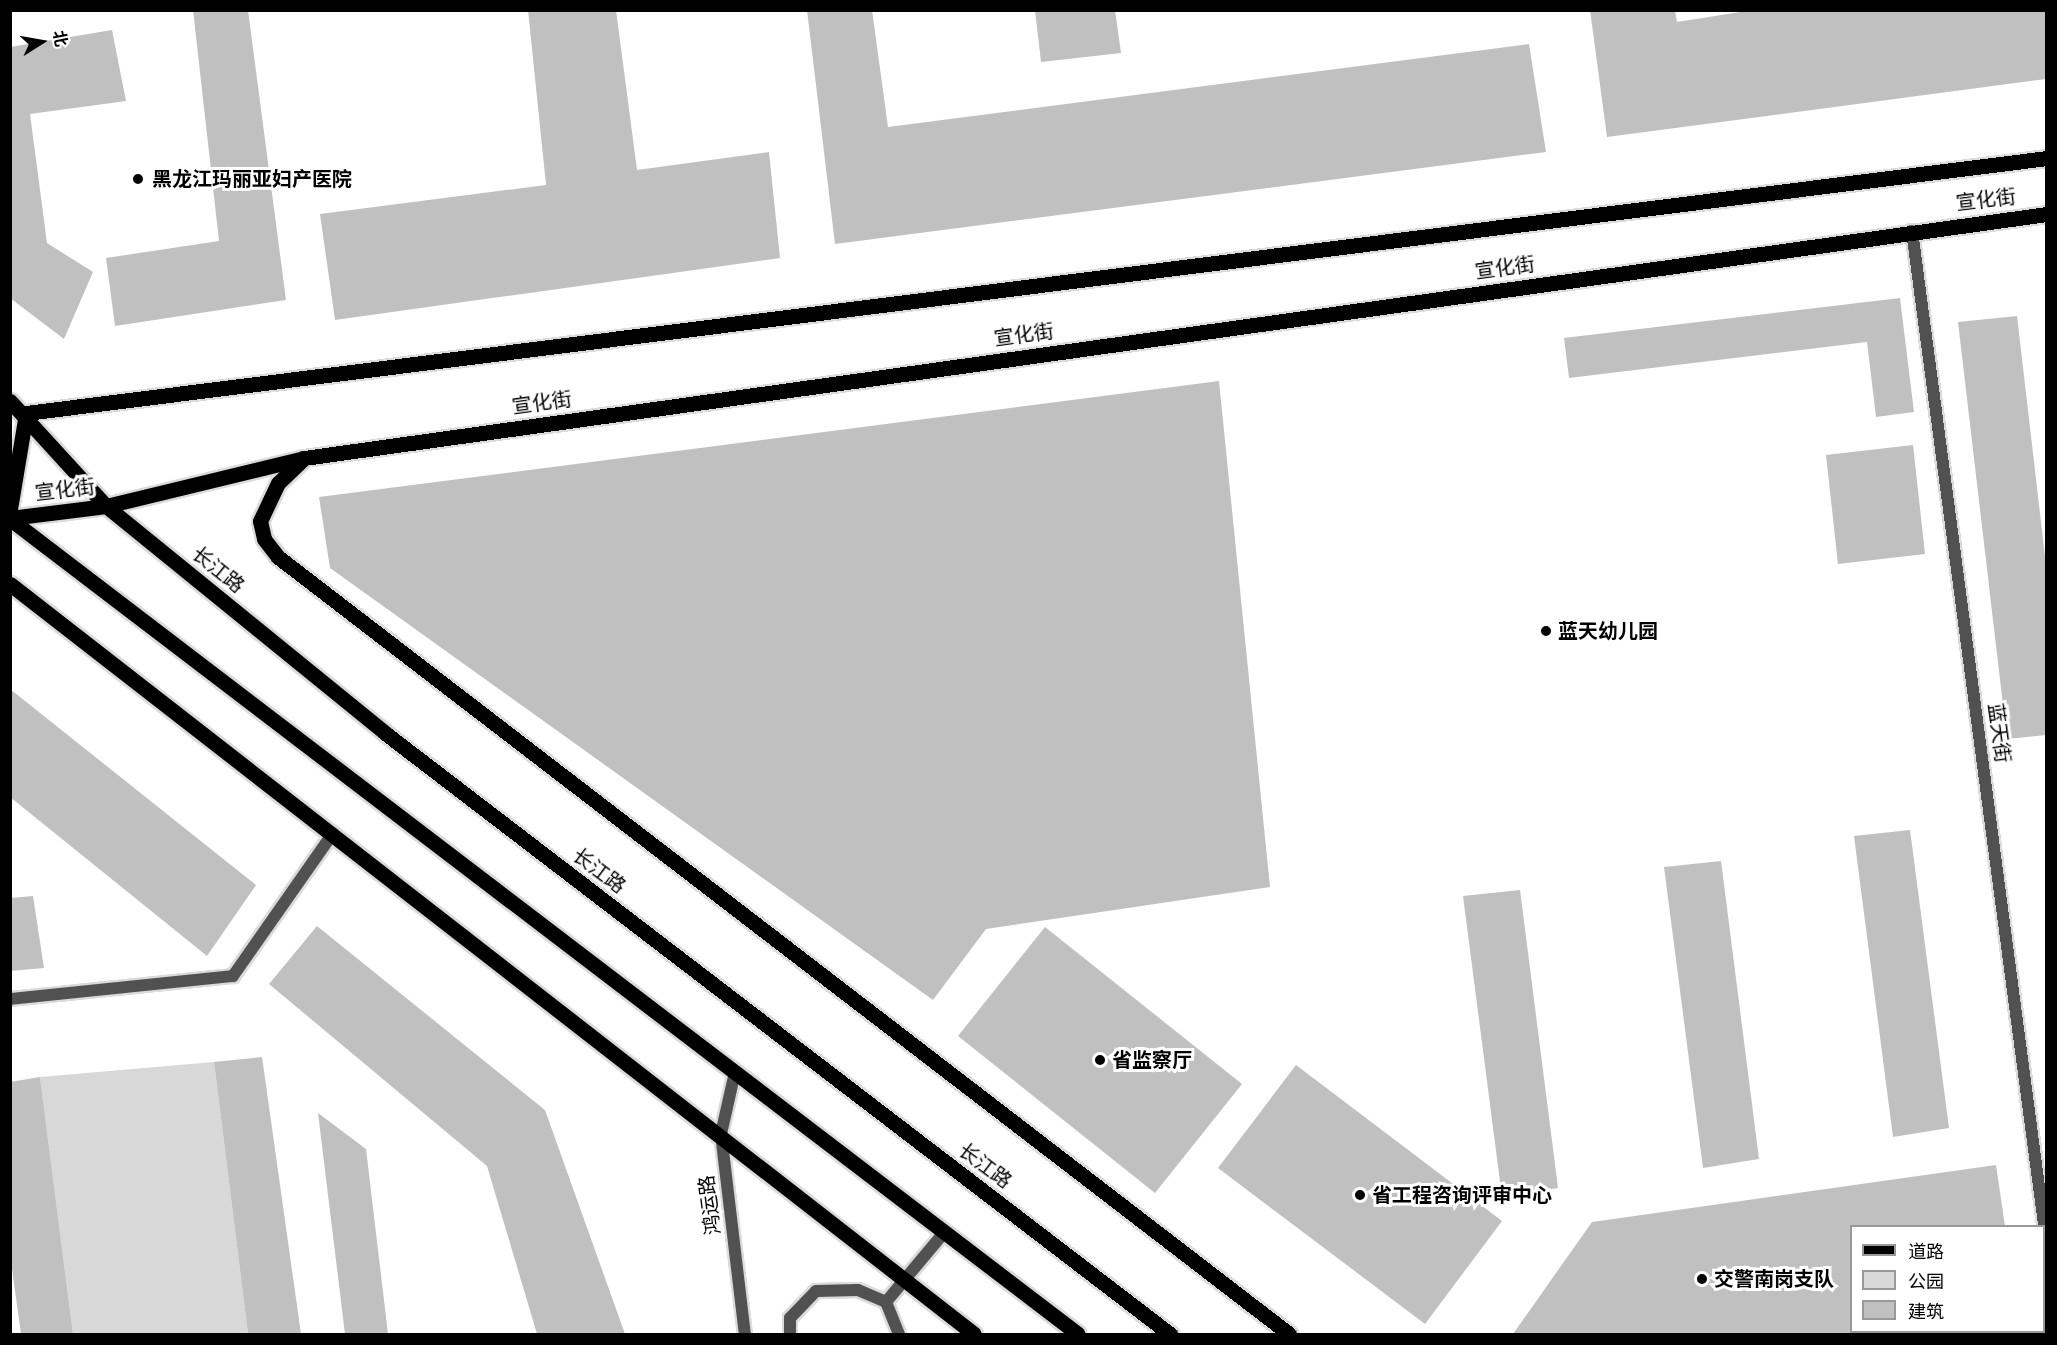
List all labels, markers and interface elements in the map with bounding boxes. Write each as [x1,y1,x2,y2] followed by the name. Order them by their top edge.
[12,12,72,72] north arrow
[49,29,71,48] text: 北
[152,167,352,191] place label: 黑龙江玛丽亚妇产医院
[129,170,147,188] marker: 黑龙江玛丽亚妇产医院
[1955,184,2017,216] street label: 宣化街
[1474,252,1536,284] street label: 宣化街
[993,319,1055,351] street label: 宣化街
[511,387,573,419] street label: 宣化街
[34,474,96,506] street label: 宣化街
[187,542,249,598] street label: 长江路
[1558,619,1658,643] place label: 蓝天幼儿园
[1539,624,1553,638] marker: 蓝天幼儿园
[1983,702,2015,764] street label: 蓝天街
[568,843,630,899] street label: 长江路
[1112,1048,1192,1072] place label: 省监察厅
[1093,1053,1107,1067] marker: 省监察厅
[954,1138,1016,1194] street label: 长江路
[694,1174,726,1236] street label: 鸿运路
[1372,1183,1552,1207] place label: 省工程咨询评审中心
[1353,1188,1367,1202] marker: 省工程咨询评审中心
[1850,1225,2045,1333] legend
[1908,1241,1944,1263] text: 道路
[1714,1267,1834,1291] place label: 交警南岗支队
[1908,1271,1944,1293] text: 公园
[1695,1272,1709,1286] marker: 交警南岗支队
[1908,1301,1944,1323] text: 建筑

